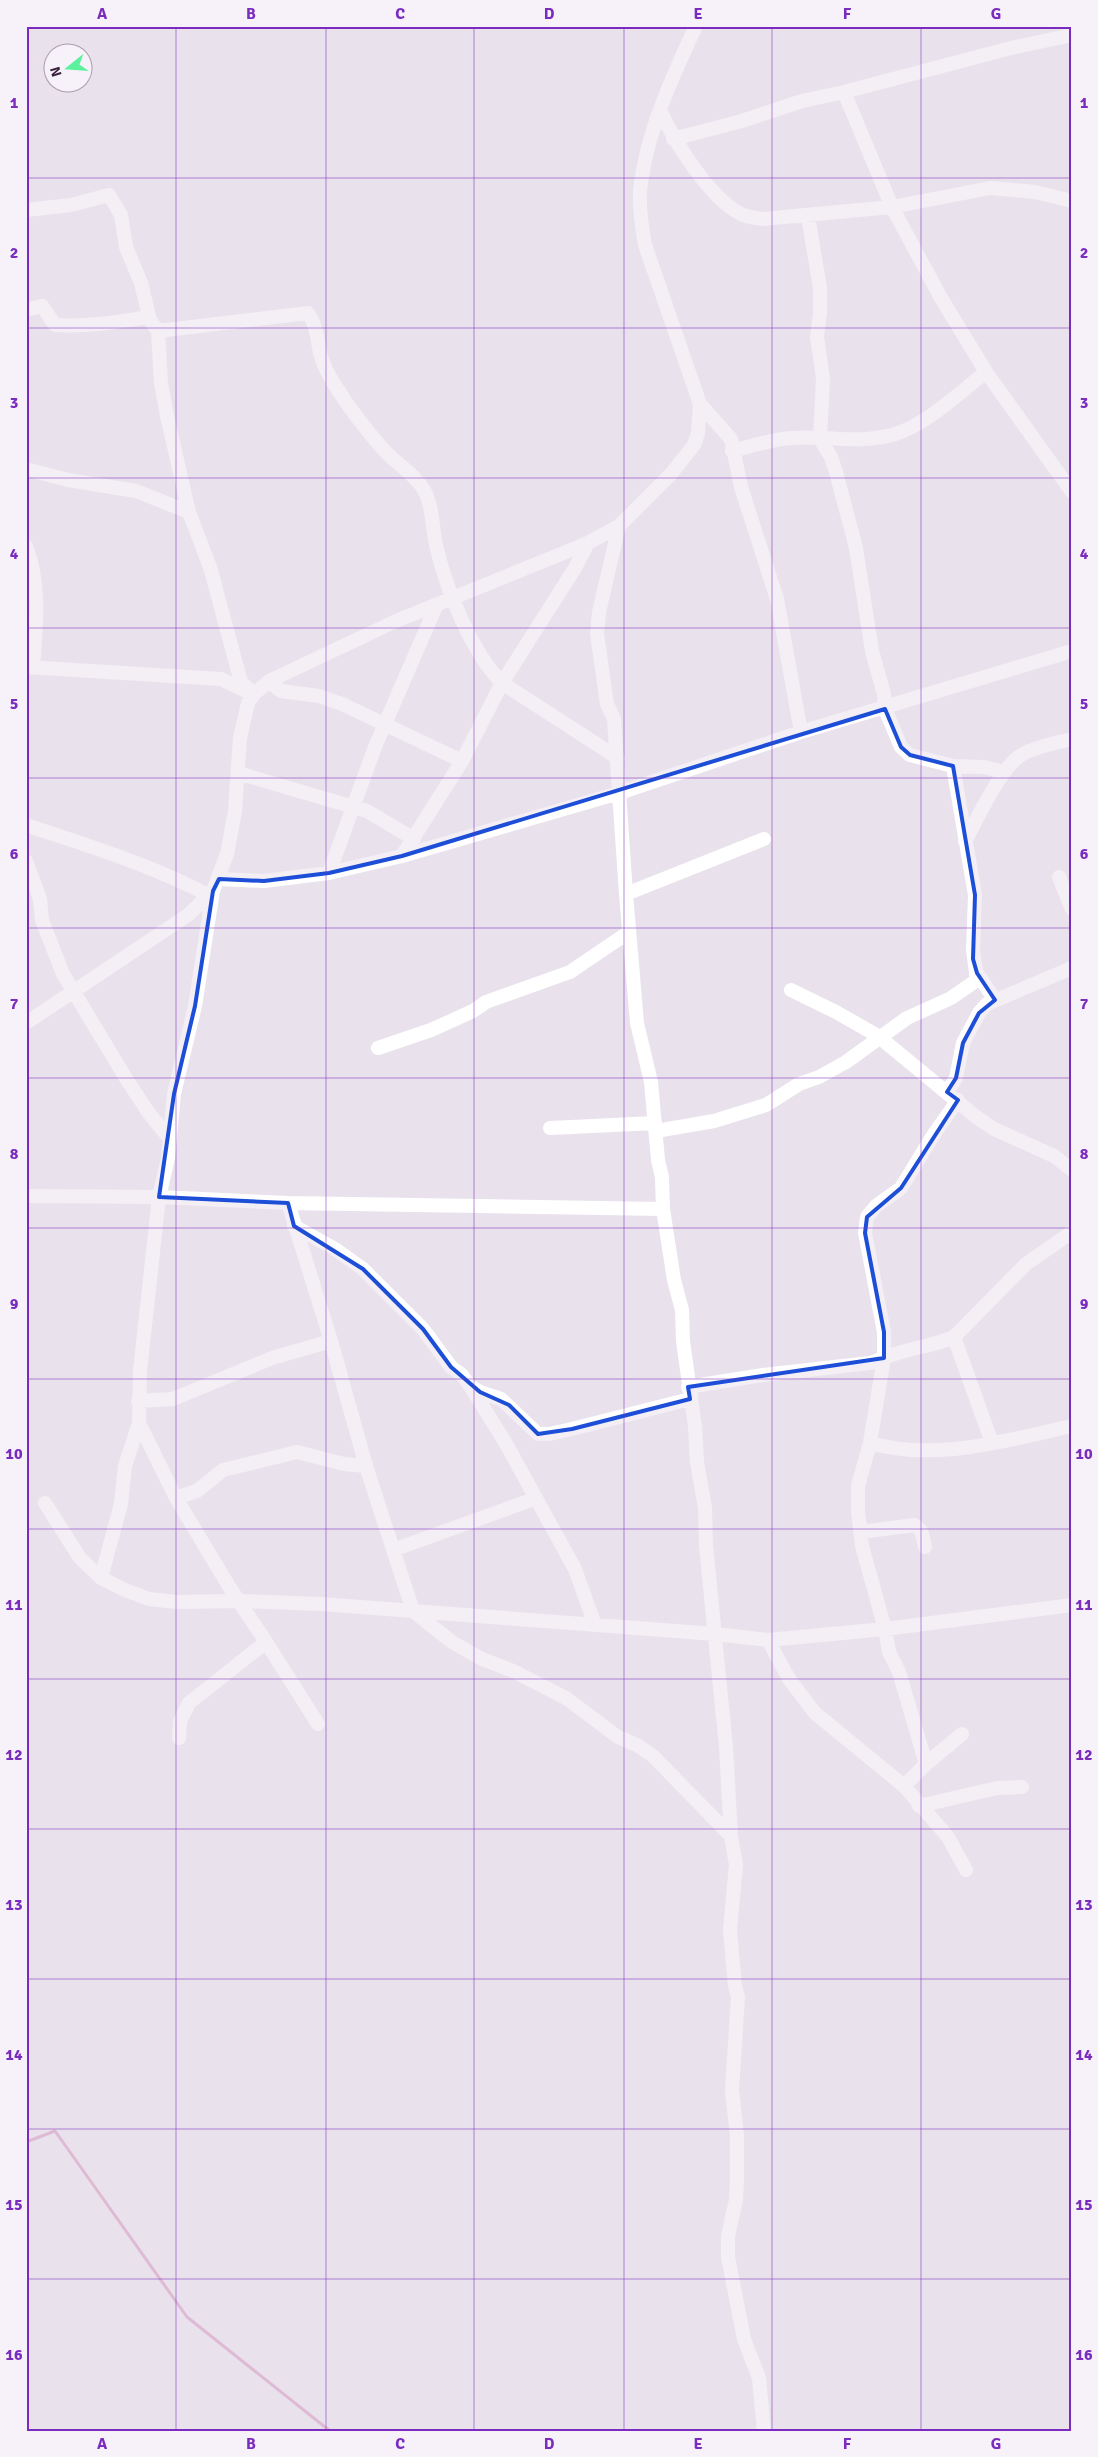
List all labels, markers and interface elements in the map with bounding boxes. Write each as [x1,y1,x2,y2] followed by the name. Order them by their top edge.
[97,4,108,24] text: A
[246,4,256,24] text: B
[395,4,405,24] text: C
[544,4,555,24] text: D
[693,4,703,24] text: E
[843,4,852,24] text: F
[991,4,1001,24] text: G
[42,42,92,92] north arrow
[46,65,66,79] text: N
[10,93,19,113] text: 1
[1080,93,1089,113] text: 1
[10,243,18,263] text: 2
[1080,243,1088,263] text: 2
[10,393,18,413] text: 3
[1080,393,1088,413] text: 3
[10,544,19,564] text: 4
[1080,544,1089,564] text: 4
[10,694,18,714] text: 5
[1080,694,1088,714] text: 5
[10,844,19,864] text: 6
[1080,844,1089,864] text: 6
[10,994,19,1014] text: 7
[1080,994,1089,1014] text: 7
[10,1144,19,1164] text: 8
[1080,1144,1089,1164] text: 8
[10,1294,19,1314] text: 9
[1080,1294,1089,1314] text: 9
[5,1444,23,1464] text: 10
[1075,1444,1093,1464] text: 10
[5,1595,23,1615] text: 11
[1075,1595,1093,1615] text: 11
[5,1745,23,1765] text: 12
[1075,1745,1093,1765] text: 12
[5,1895,23,1915] text: 13
[1075,1895,1093,1915] text: 13
[5,2045,23,2065] text: 14
[1075,2045,1093,2065] text: 14
[5,2195,23,2215] text: 15
[1075,2195,1093,2215] text: 15
[5,2345,23,2365] text: 16
[1075,2345,1093,2365] text: 16
[97,2434,108,2454] text: A
[246,2434,256,2454] text: B
[395,2434,405,2454] text: C
[544,2434,555,2454] text: D
[693,2434,703,2454] text: E
[843,2434,852,2454] text: F
[991,2434,1001,2454] text: G

